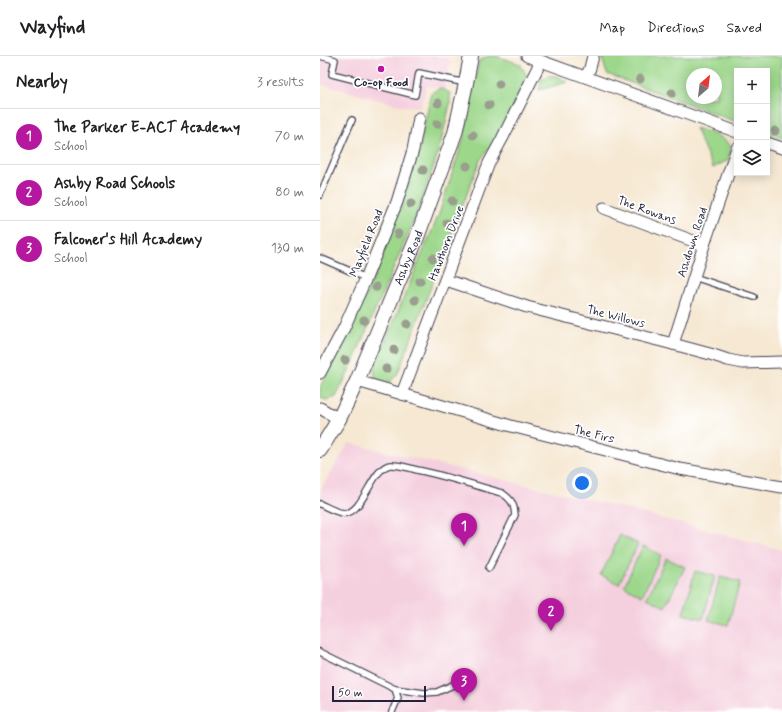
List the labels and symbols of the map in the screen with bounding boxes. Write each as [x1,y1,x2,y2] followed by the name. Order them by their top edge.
[376,64,386,74] marker: Co-op Food
[686,68,722,104] north arrow
[354,75,408,91] place label: Co-op Food
[615,193,679,229] street label: The Rowans
[425,204,469,283] street label: Hawthorn Drive
[674,205,712,279] street label: Ashdown Road
[346,207,388,280] street label: Mayfield Road
[391,228,428,288] street label: Ashby Road
[585,302,647,332] street label: The Willows
[572,422,616,448] street label: The Firs
[572,473,592,493] your location
[451,513,477,546] pin: 1
[538,598,564,631] pin: 2
[451,668,477,701] pin: 3
[332,684,426,703] scale bar

